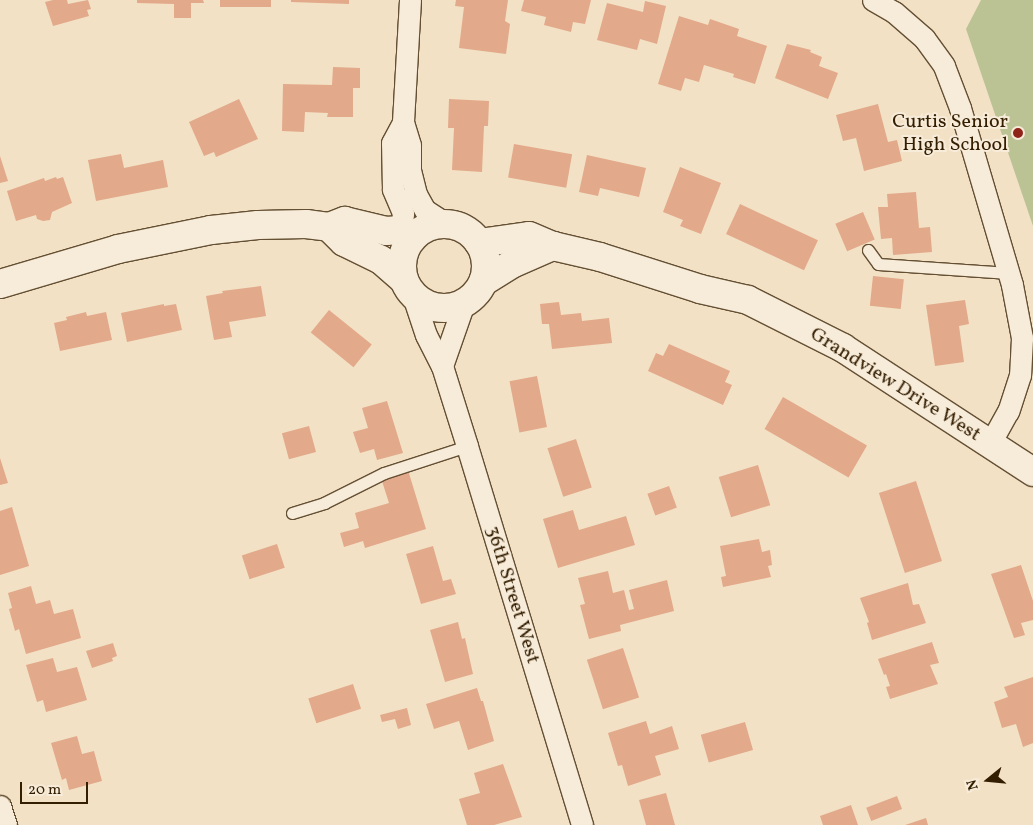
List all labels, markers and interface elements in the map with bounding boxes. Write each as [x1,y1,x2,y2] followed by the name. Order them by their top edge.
[892,110,1008,157] place label: Curtis Senior High School
[1012,127,1024,139] marker: Curtis Senior High School
[805,322,985,448] street label: Grandview Drive West
[480,523,544,667] street label: 36th Street West
[963,755,1013,805] north arrow
[22,772,90,804] scale bar
[963,777,984,792] text: N
[28,780,61,801] text: 20 m

